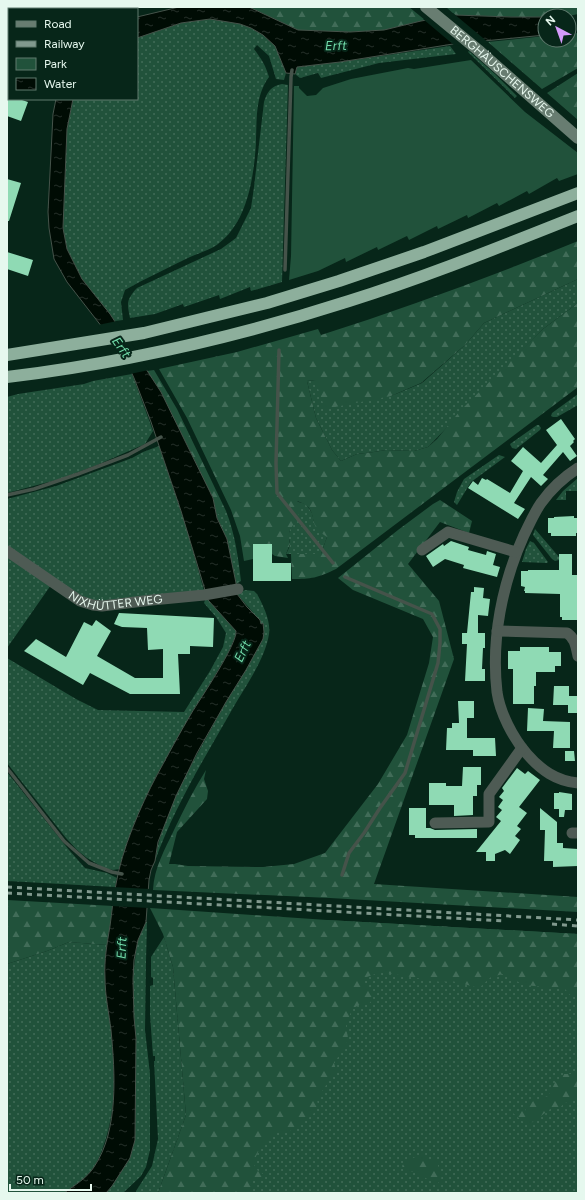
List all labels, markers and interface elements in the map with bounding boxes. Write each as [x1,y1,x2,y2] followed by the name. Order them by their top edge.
[8,8,138,100] legend
[537,8,577,48] north arrow
[543,13,558,29] text: N
[44,17,72,31] text: Road
[447,23,557,121] street label: BERGHÄUSCHENSWEG
[44,37,85,51] text: Railway
[325,38,348,53] water label: Erft
[44,57,67,71] text: Park
[44,77,76,91] text: Water
[109,334,135,361] water label: Erft
[66,588,163,613] street label: NIXHÜTTER WEG
[231,637,254,664] water label: Erft
[113,936,130,959] water label: Erft
[10,1166,91,1192] scale bar
[16,1173,44,1187] text: 50 m

